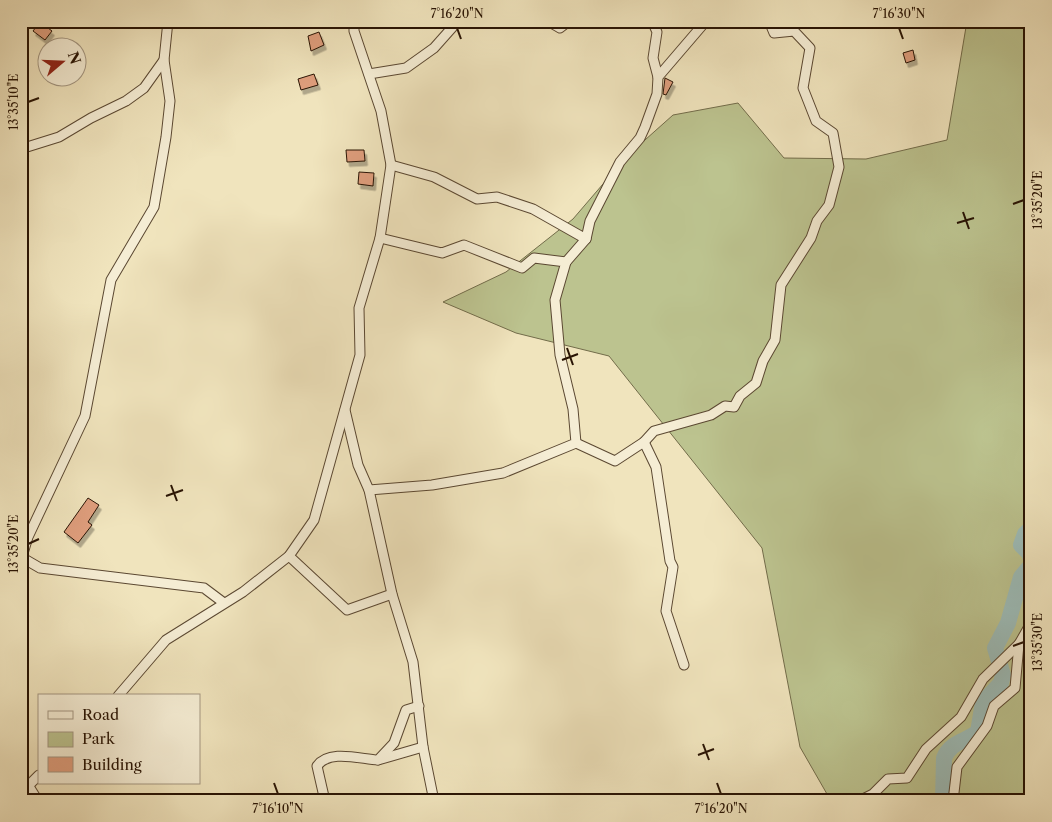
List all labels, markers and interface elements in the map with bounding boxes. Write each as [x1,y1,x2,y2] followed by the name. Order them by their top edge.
[430,6,484,21] text: 7°16'20"N
[873,6,926,21] text: 7°16'30"N
[38,38,88,88] north arrow
[64,49,85,66] text: N
[6,74,21,130] text: 13°35'10"E
[1030,171,1045,229] text: 13°35'20"E
[6,515,21,573] text: 13°35'20"E
[1030,613,1045,671] text: 13°35'30"E
[38,694,200,784] legend
[82,705,119,724] text: Road
[82,729,116,748] text: Park
[82,755,142,774] text: Building
[252,801,304,816] text: 7°16'10"N
[694,801,748,816] text: 7°16'20"N

